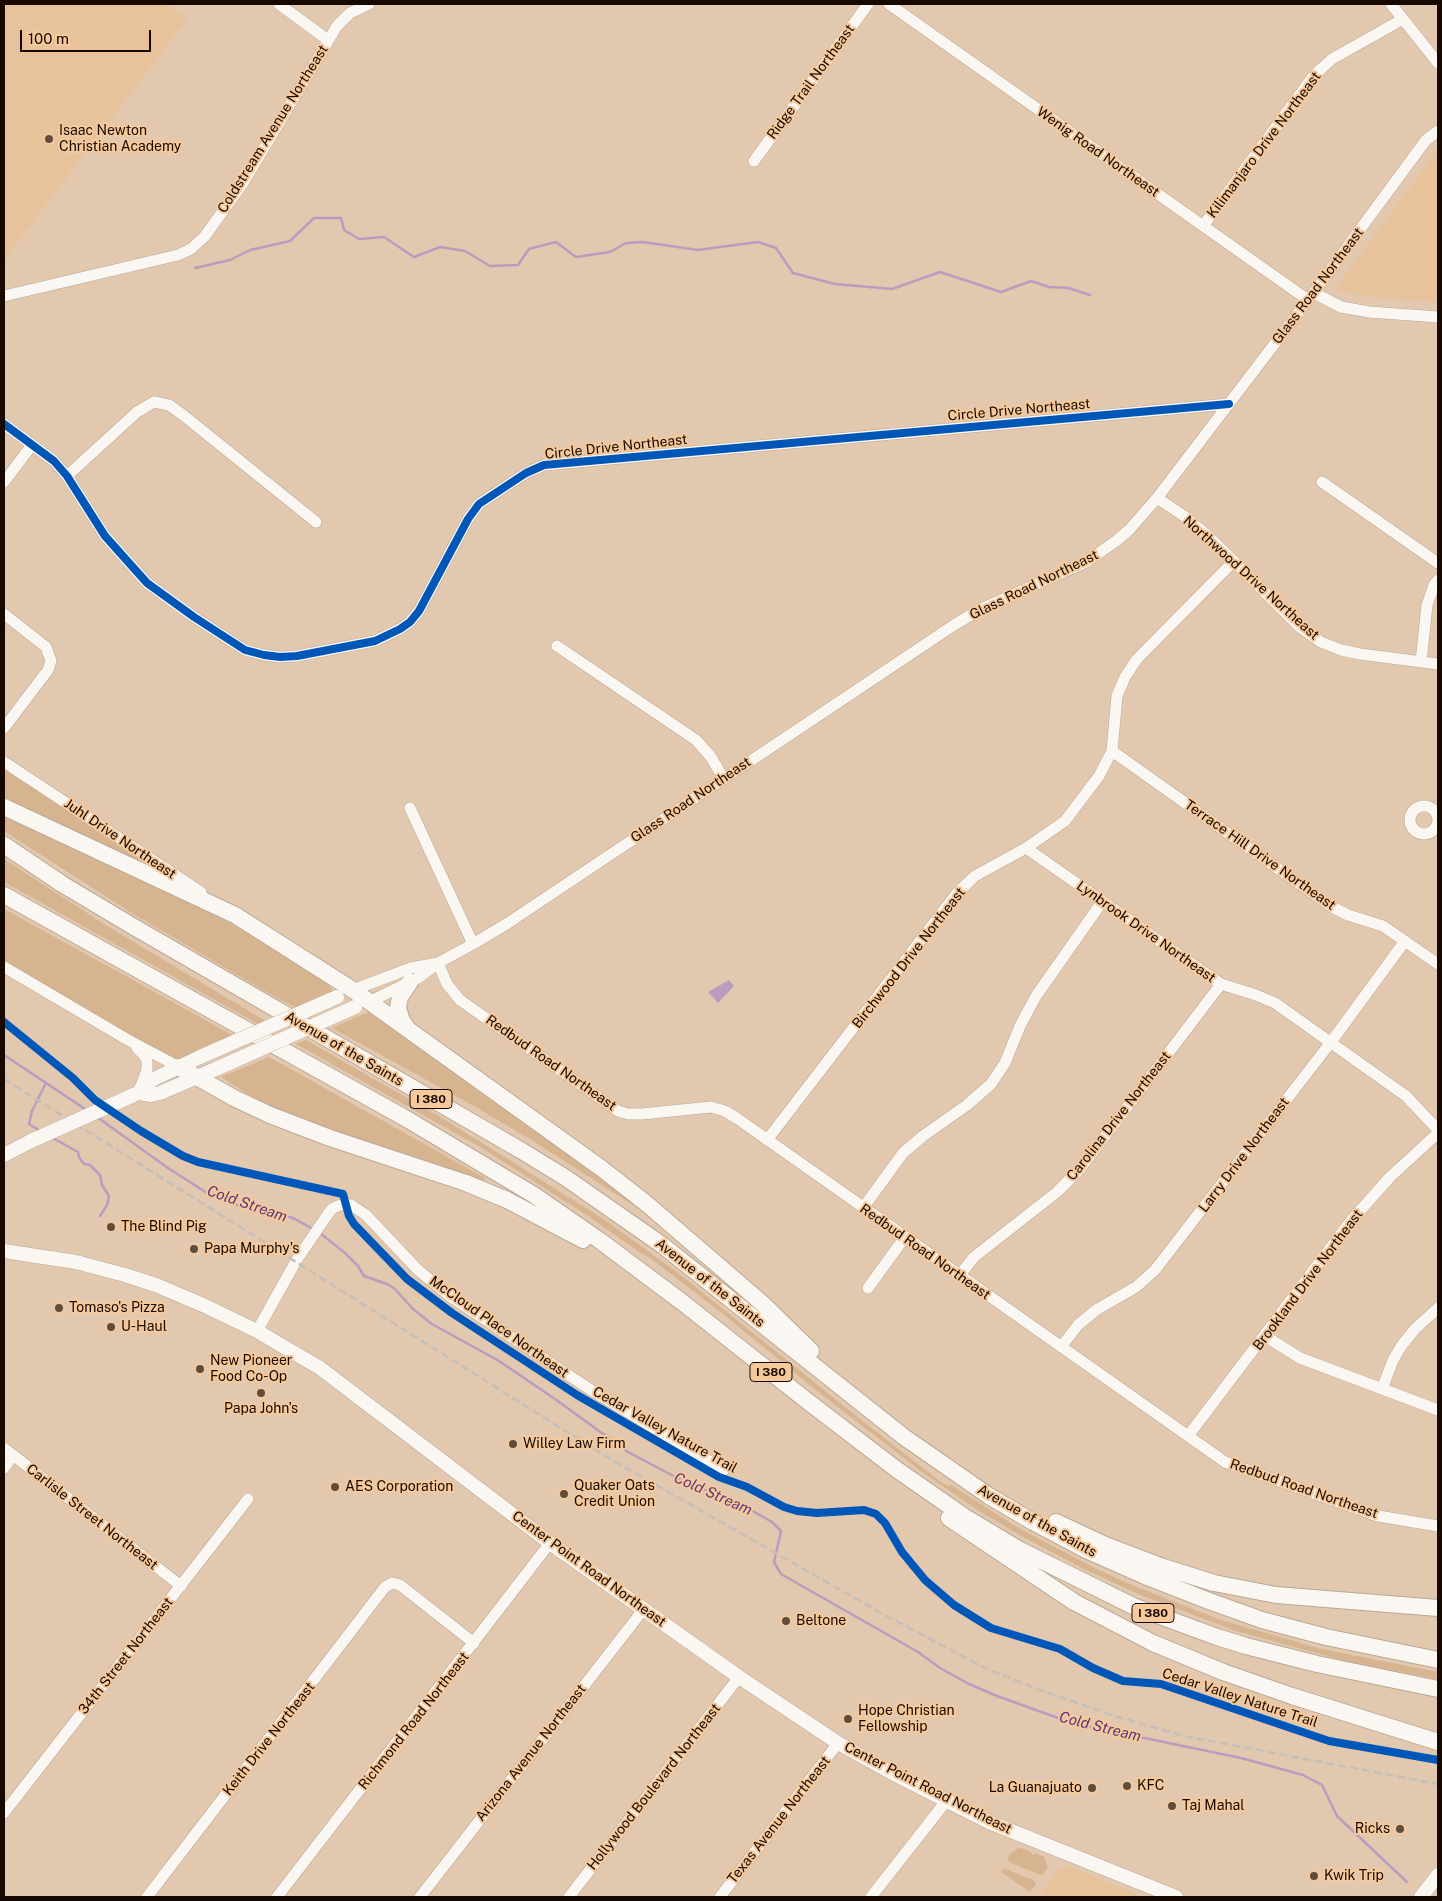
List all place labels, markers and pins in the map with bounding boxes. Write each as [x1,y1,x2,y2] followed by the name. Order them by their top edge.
[59,123,181,156] place label: Isaac Newton Christian Academy
[43,133,55,145] marker: Isaac Newton Christian Academy
[121,1219,207,1235] place label: The Blind Pig
[105,1221,117,1233] marker: The Blind Pig
[204,1241,299,1257] place label: Papa Murphy's
[188,1243,200,1255] marker: Papa Murphy's
[69,1300,165,1316] place label: Tomaso's Pizza
[53,1302,65,1314] marker: Tomaso's Pizza
[121,1319,167,1335] place label: U-Haul
[105,1321,117,1333] marker: U-Haul
[210,1353,292,1385] place label: New Pioneer Food Co-Op
[194,1363,206,1375] marker: New Pioneer Food Co-Op
[255,1387,267,1399] marker: Papa John's
[224,1401,298,1417] place label: Papa John's
[523,1436,626,1452] place label: Willey Law Firm
[507,1438,519,1450] marker: Willey Law Firm
[574,1478,655,1510] place label: Quaker Oats Credit Union
[345,1479,453,1495] place label: AES Corporation
[329,1481,341,1493] marker: AES Corporation
[558,1488,570,1500] marker: Quaker Oats Credit Union
[796,1613,846,1629] place label: Beltone
[780,1615,792,1627] marker: Beltone
[858,1703,955,1735] place label: Hope Christian Fellowship
[842,1713,854,1725] marker: Hope Christian Fellowship
[1137,1778,1165,1794] place label: KFC
[989,1780,1082,1796] place label: La Guanajuato
[1121,1780,1133,1792] marker: KFC
[1086,1782,1098,1794] marker: La Guanajuato
[1182,1798,1244,1814] place label: Taj Mahal
[1166,1800,1178,1812] marker: Taj Mahal
[1355,1821,1390,1837] place label: Ricks
[1394,1823,1406,1835] marker: Ricks
[1324,1868,1384,1884] place label: Kwik Trip
[1308,1870,1320,1882] marker: Kwik Trip

